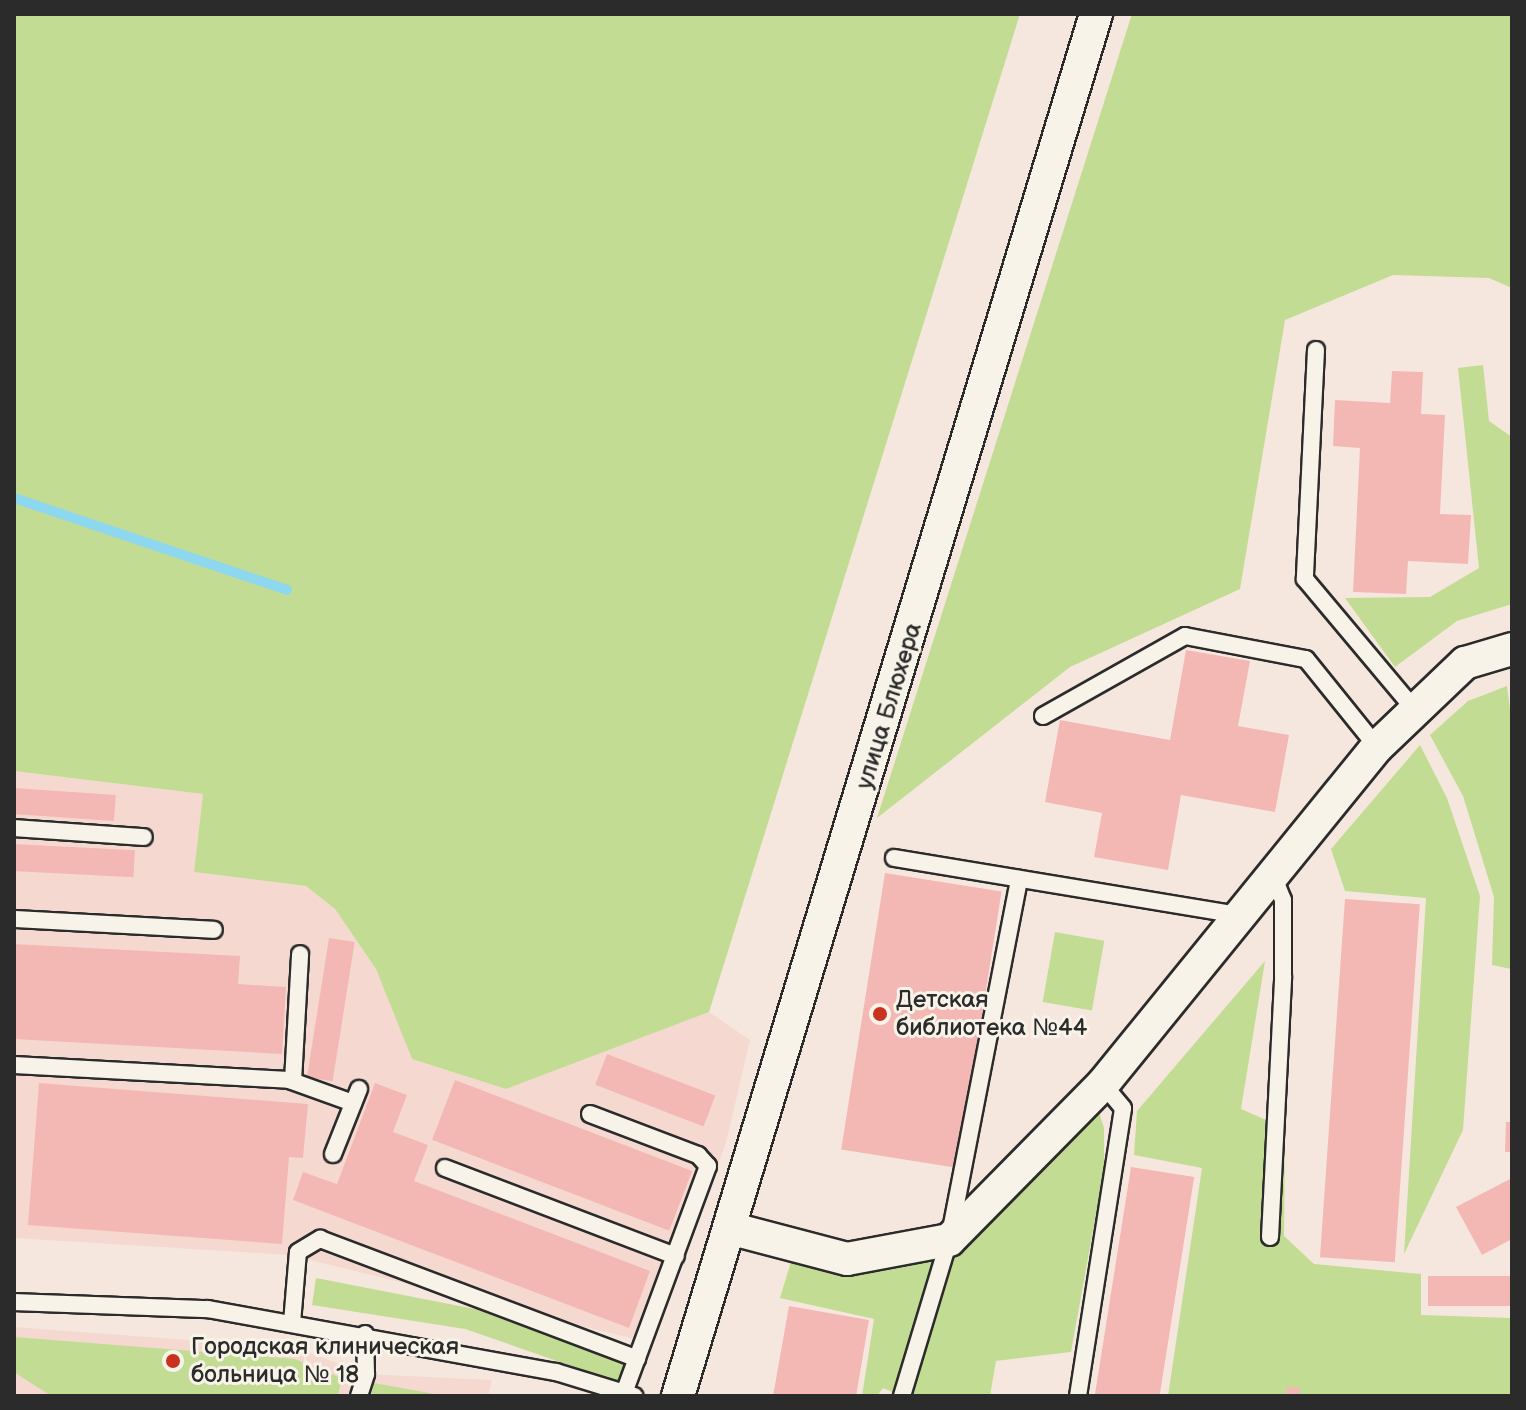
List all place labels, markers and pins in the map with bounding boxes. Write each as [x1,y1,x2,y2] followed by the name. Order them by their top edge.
[896,986,1087,1042] place label: Детская библиотека №44
[871,1005,889,1023] marker: Детская библиотека №44
[191,1333,459,1389] place label: Городская клиническая больница № 18
[162,1350,184,1372] marker: Городская клиническая больница № 18

